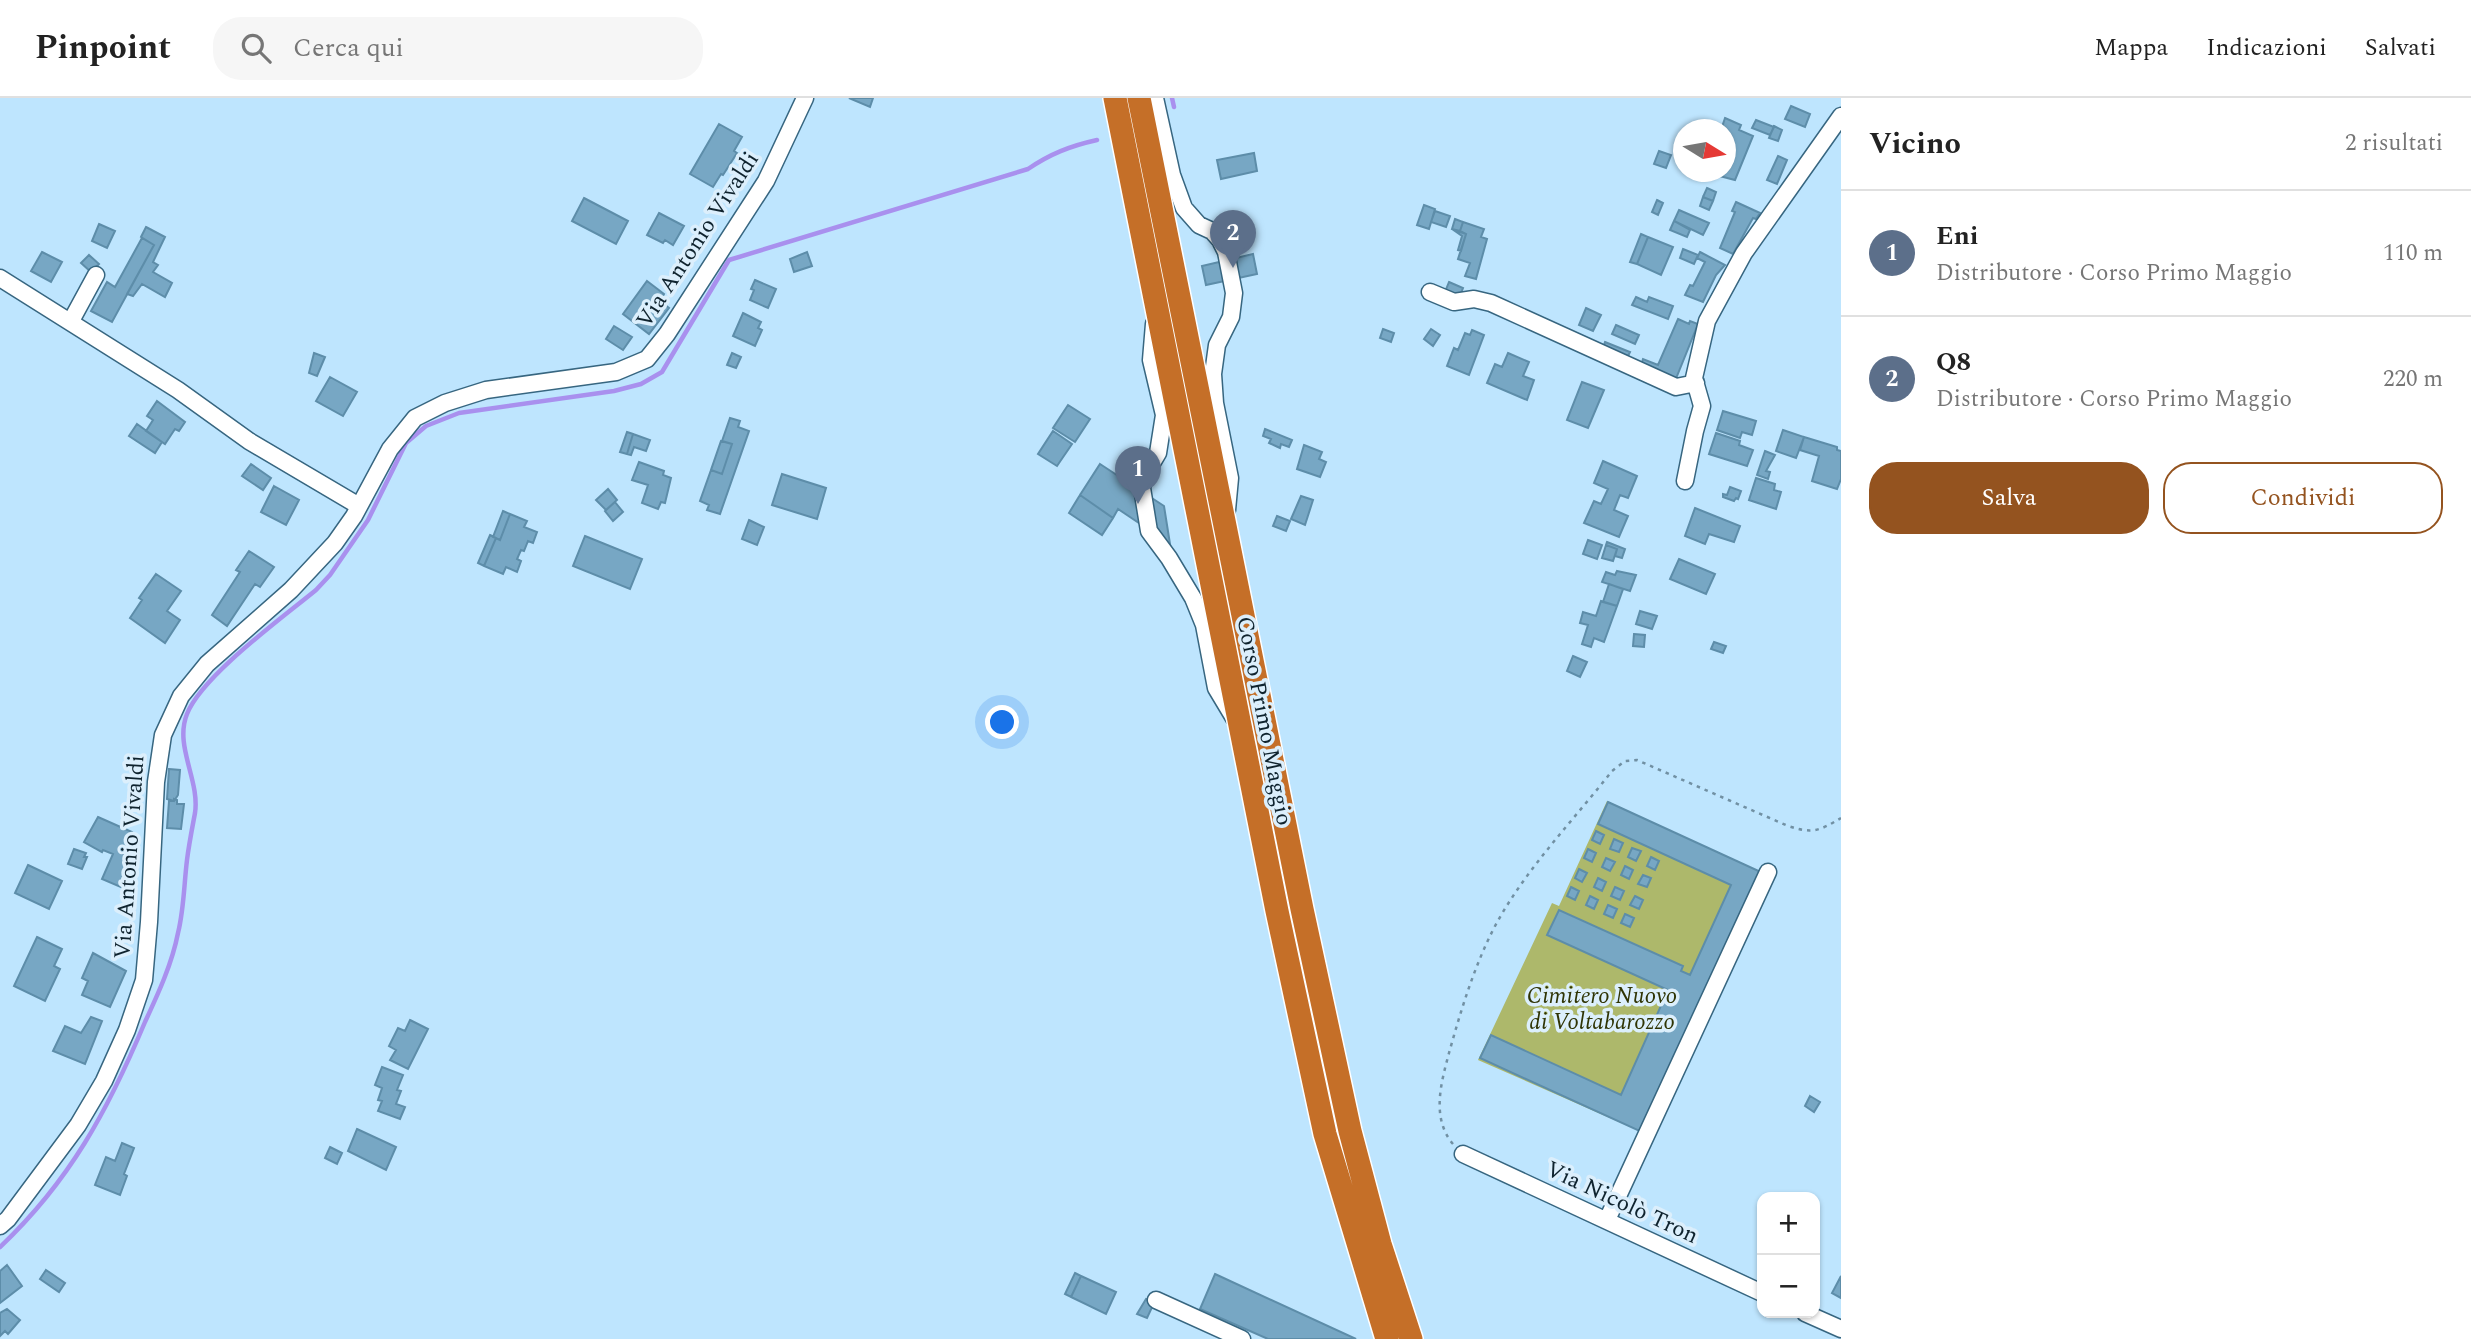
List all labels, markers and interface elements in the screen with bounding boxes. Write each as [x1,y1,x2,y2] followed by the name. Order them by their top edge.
[213,17,703,80] search box
[35,23,171,73] text: Pinpoint
[293,28,404,68] text: Cerca qui
[237,29,275,67] icon: search
[2094,30,2168,66] text: Mappa
[2206,30,2327,66] text: Indicazioni
[2365,30,2436,66] text: Salvati
[1673,119,1736,182] north arrow
[1869,121,1961,167] text: Vicino
[2345,126,2443,161] text: 2 risultati
[628,145,768,335] street label: Via Antonio Vivaldi
[1210,210,1256,268] pin: 2
[1936,216,1978,256] text: Eni
[1886,236,1898,271] text: 1
[2383,236,2443,271] text: 110 m
[1936,256,2292,291] text: Distributore · Corso Primo Maggio
[1936,342,1971,382] text: Q8
[1886,362,1898,397] text: 2
[2383,362,2443,397] text: 220 m
[1936,382,2292,417] text: Distributore · Corso Primo Maggio
[1115,446,1161,504] pin: 1
[1869,462,2149,534] button: Salva
[2163,462,2443,534] button: Condividi
[1227,613,1301,829] street label: Corso Primo Maggio
[985,705,1019,739] your location
[105,754,155,960] street label: Via Antonio Vivaldi
[1527,979,1677,1040] park label: Cimitero Nuovo di Voltabarozzo
[1540,1152,1704,1254] street label: Via Nicolò Tron
[1757,1192,1820,1318] map controls
[1757,1192,1820,1255] button: +
[1757,1255,1820,1318] button: −

